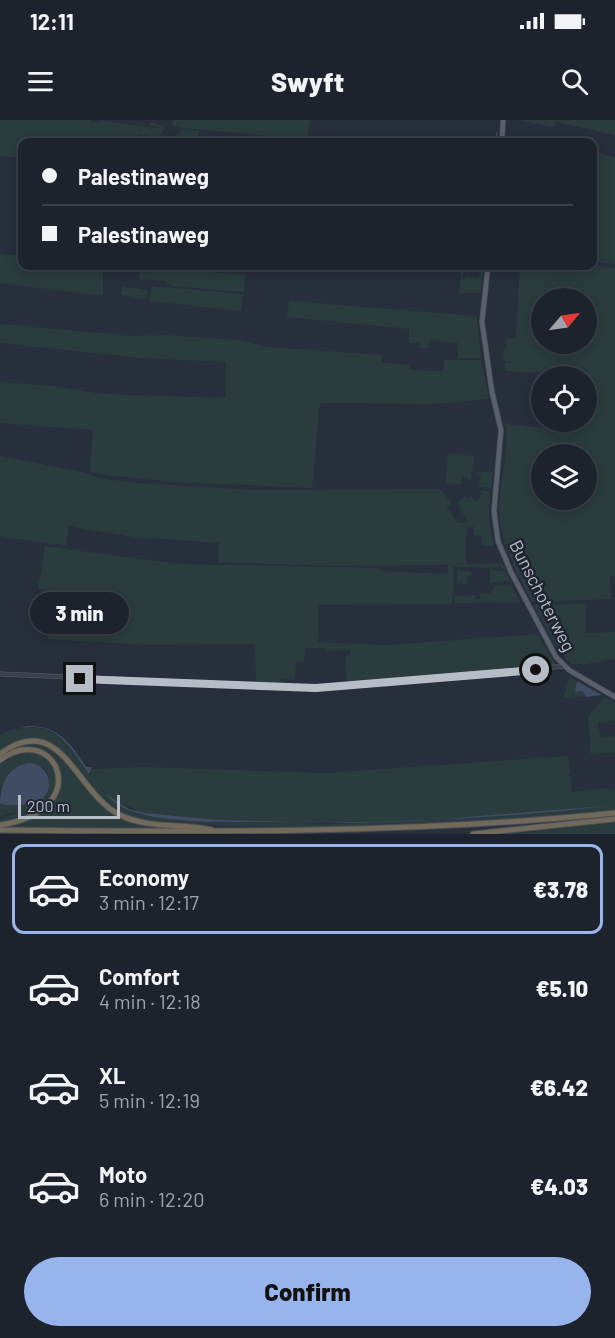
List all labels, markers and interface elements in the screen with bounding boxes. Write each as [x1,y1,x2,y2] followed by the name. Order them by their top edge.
[30,8,74,34] text: 12:11
[24,65,57,98] icon: menu
[271,65,344,97] text: Swyft
[558,65,591,98] icon: search
[78,163,209,189] text: Palestinaweg
[78,221,209,247] text: Palestinaweg
[531,288,597,354] north arrow
[531,288,597,510] map controls
[531,366,597,432] button: locate
[531,444,597,510] button: layers
[505,536,581,655] street label: Bunschoterweg
[31,592,130,634] callout: 3 min
[56,601,103,625] text: 3 min
[522,656,549,683] route start
[66,665,93,692] route end
[18,792,120,820] scale bar
[27,796,70,815] text: 200 m
[27,862,81,916] icon: car
[99,864,189,890] text: Economy
[533,876,588,902] text: €3.78
[99,890,199,914] text: 3 min · 12:17
[27,961,81,1015] icon: car
[99,963,180,989] text: Comfort
[536,975,588,1001] text: €5.10
[99,989,201,1013] text: 4 min · 12:18
[27,1060,81,1114] icon: car
[99,1062,125,1088] text: XL
[530,1074,588,1100] text: €6.42
[99,1088,200,1112] text: 5 min · 12:19
[27,1159,81,1213] icon: car
[99,1161,147,1187] text: Moto
[530,1173,588,1199] text: €4.03
[99,1187,204,1211] text: 6 min · 12:20
[24,1257,591,1326] button: Confirm

